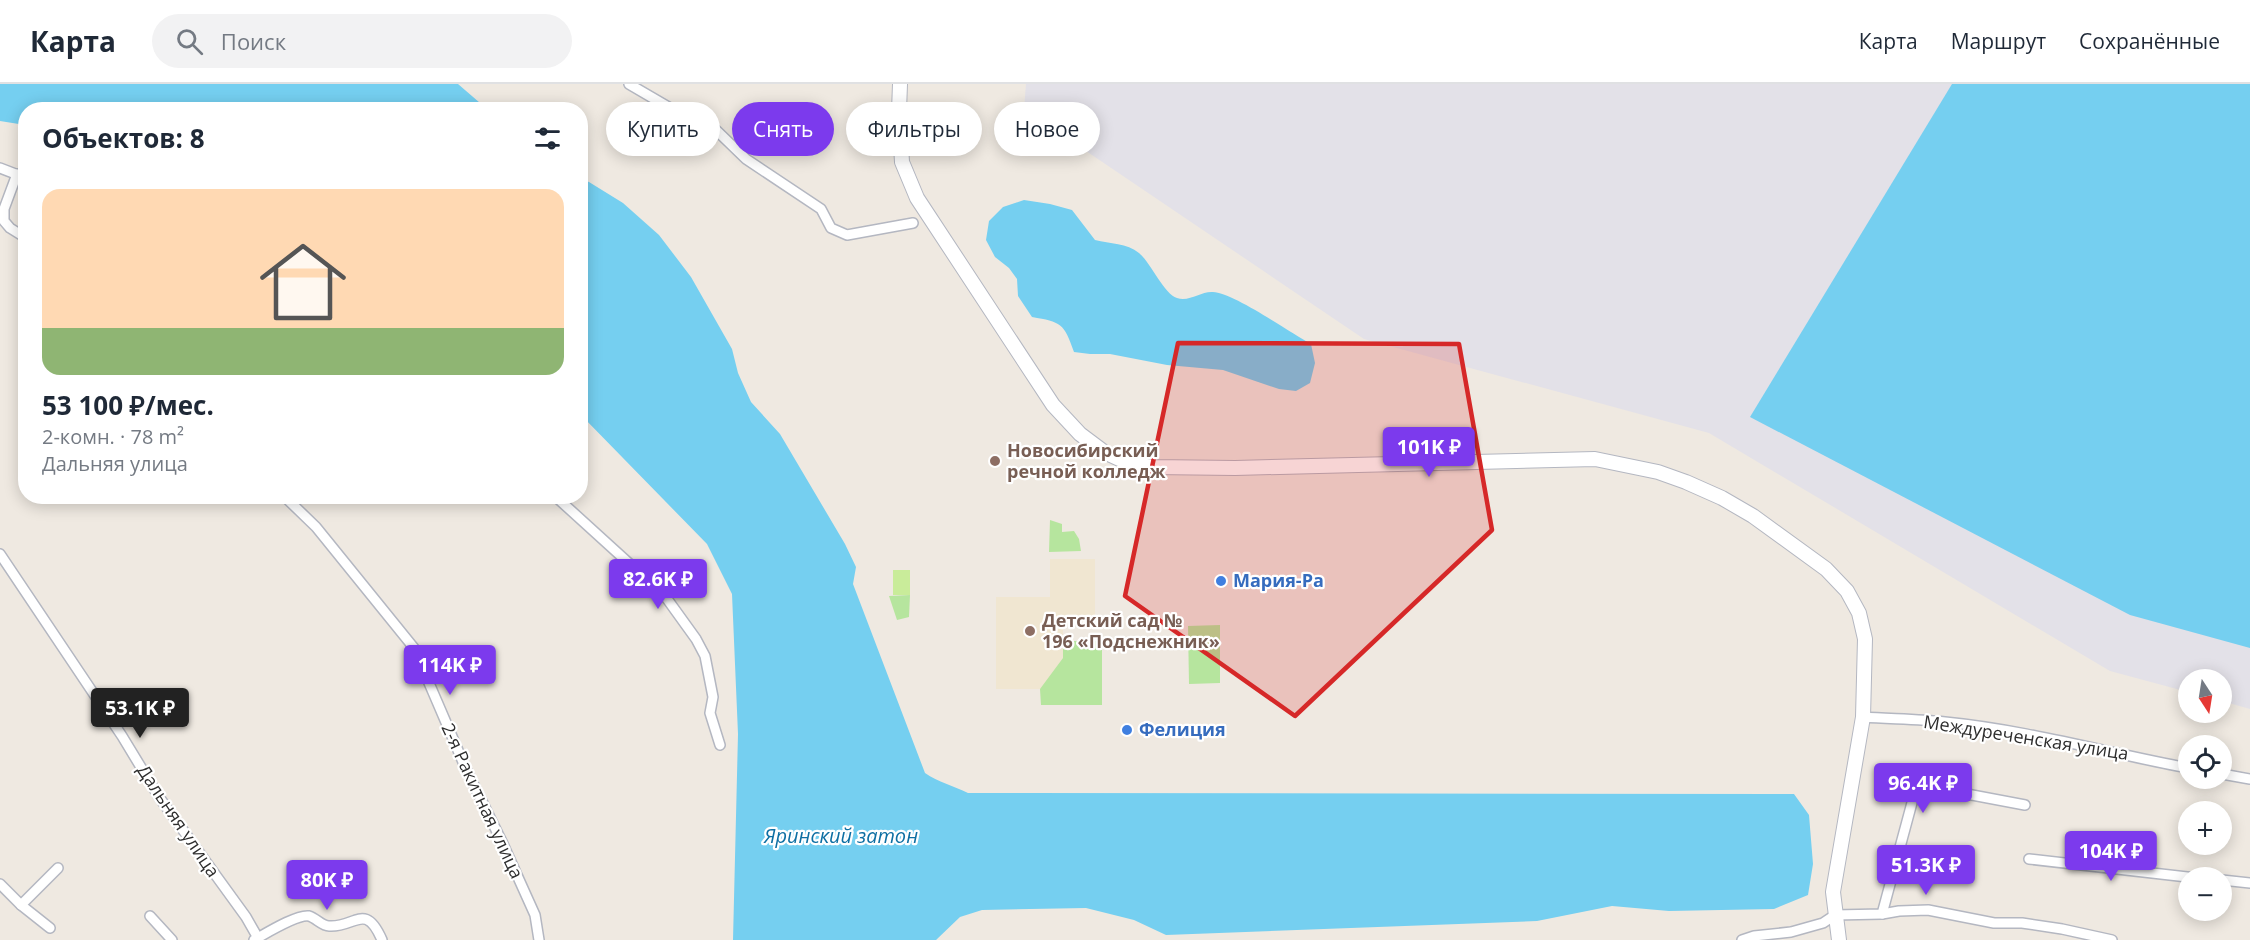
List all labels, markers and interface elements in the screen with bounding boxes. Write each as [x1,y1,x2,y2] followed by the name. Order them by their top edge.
[152,14,572,68] search box
[30,22,116,60] text: Карта
[173,25,206,58] icon: search
[221,26,286,56] text: Поиск
[1859,27,1918,55] text: Карта
[1951,27,2046,55] text: Маршрут
[2079,27,2220,55] text: Сохранённые
[606,102,720,156] chip: Купить
[732,102,834,156] chip: Снять
[846,102,982,156] chip: Фильтры
[994,102,1100,156] chip: Новое
[42,120,205,156] text: Объектов: 8
[531,122,564,155] icon: filters
[249,228,357,336] icon: home
[42,387,214,423] text: 53 100 ₽/мес.
[42,423,184,450] text: 2-комн. · 78 m²
[1380,427,1478,478] pin: 101K ₽
[1397,433,1461,460] text: 101K ₽
[1007,438,1166,483] place label: Новосибирский речной колледж
[42,450,188,477] text: Дальняя улица
[988,454,1002,468] marker: Новосибирский речной колледж
[603,559,713,610] pin: 82.6K ₽
[623,565,693,592] text: 82.6K ₽
[1233,568,1324,592] place label: Мария-Ра
[1214,574,1228,588] marker: Мария-Ра
[1042,608,1220,653] place label: Детский сад № 196 «Подснежник»
[1023,624,1037,638] marker: Детский сад № 196 «Подснежник»
[401,645,499,696] pin: 114K ₽
[418,651,482,678] text: 114K ₽
[2178,669,2232,723] north arrow
[2178,669,2232,921] map controls
[85,688,195,739] pin: 53.1K ₽
[105,694,175,721] text: 53.1K ₽
[1922,709,2130,765] street label: Междуреченская улица
[1139,717,1226,741] place label: Фелиция
[436,719,529,882] street label: 2-я Ракитная улица
[1120,723,1134,737] marker: Фелиция
[2178,735,2232,789] button: locate
[132,759,225,882] street label: Дальняя улица
[1868,763,1978,814] pin: 96.4K ₽
[1888,769,1958,796] text: 96.4K ₽
[2178,801,2232,855] button: +
[763,822,918,849] water label: Яринский затон
[2062,831,2160,882] pin: 104K ₽
[2079,837,2143,864] text: 104K ₽
[1871,845,1981,896] pin: 51.3K ₽
[1891,851,1961,878] text: 51.3K ₽
[285,860,369,911] pin: 80K ₽
[301,866,354,893] text: 80K ₽
[2178,867,2232,921] button: −

